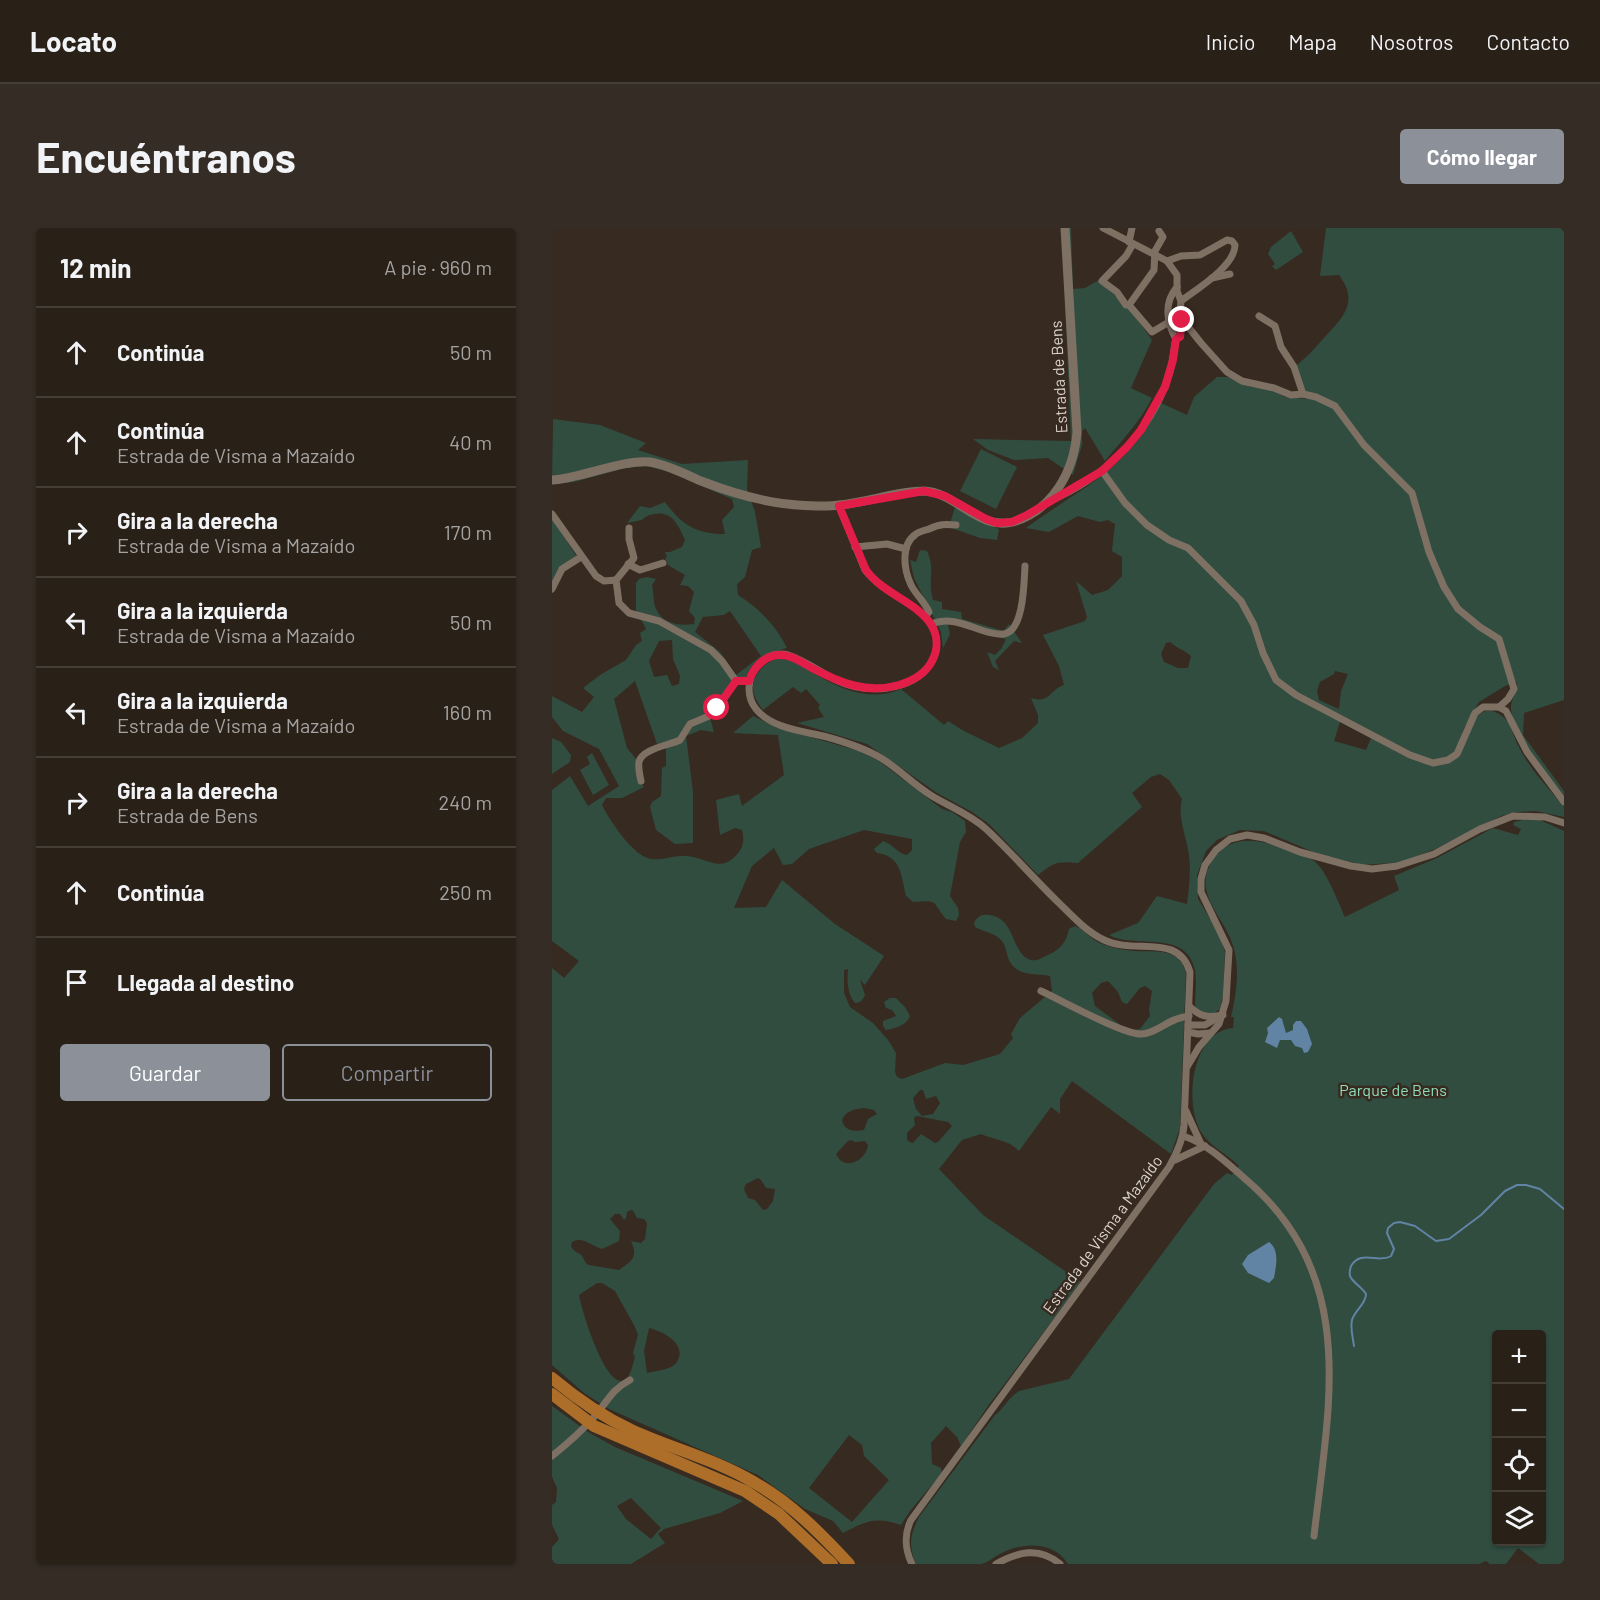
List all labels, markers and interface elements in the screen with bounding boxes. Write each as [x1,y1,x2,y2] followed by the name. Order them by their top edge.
[30,24,117,58] text: Locato
[1206,29,1256,54] text: Inicio
[1289,29,1337,54] text: Mapa
[1370,29,1453,54] text: Nosotros
[1486,29,1570,54] text: Contacto
[1400,129,1564,184] button: Cómo llegar
[36,131,296,181] text: Encuéntranos
[60,252,132,283] text: 12 min
[384,255,492,279] text: A pie · 960 m
[1168,306,1194,332] route end
[1046,320,1070,434] street label: Estrada de Bens
[60,336,93,369] icon: ahead
[117,339,204,365] text: Continúa
[450,340,492,364] text: 50 m
[117,417,204,443] text: Continúa
[60,426,93,459] icon: ahead
[449,430,492,454] text: 40 m
[117,443,355,467] text: Estrada de Visma a Mazaído
[117,507,278,533] text: Gira a la derecha
[60,516,93,549] icon: right
[444,520,492,544] text: 170 m
[117,533,355,557] text: Estrada de Visma a Mazaído
[117,597,288,623] text: Gira a la izquierda
[60,606,93,639] icon: left
[450,610,492,634] text: 50 m
[117,623,355,647] text: Estrada de Visma a Mazaído
[117,687,288,713] text: Gira a la izquierda
[703,694,729,720] route start
[60,696,93,729] icon: left
[443,700,492,724] text: 160 m
[117,713,355,737] text: Estrada de Visma a Mazaído
[117,777,278,803] text: Gira a la derecha
[60,786,93,819] icon: right
[438,790,492,814] text: 240 m
[117,803,258,827] text: Estrada de Bens
[60,876,93,909] icon: ahead
[117,879,204,905] text: Continúa
[439,880,492,904] text: 250 m
[60,966,93,999] icon: arrive
[117,969,294,995] text: Llegada al destino
[60,1044,270,1101] button: Guardar
[282,1044,492,1101] button: Compartir
[1339,1080,1447,1099] park label: Parque de Bens
[1038,1151,1166,1317] street label: Estrada de Visma a Mazaído
[1492,1330,1546,1546] map controls
[1492,1330,1546,1384] button: +
[1492,1384,1546,1438] button: −
[1492,1438,1546,1492] button: locate
[1492,1492,1546,1546] button: layers

